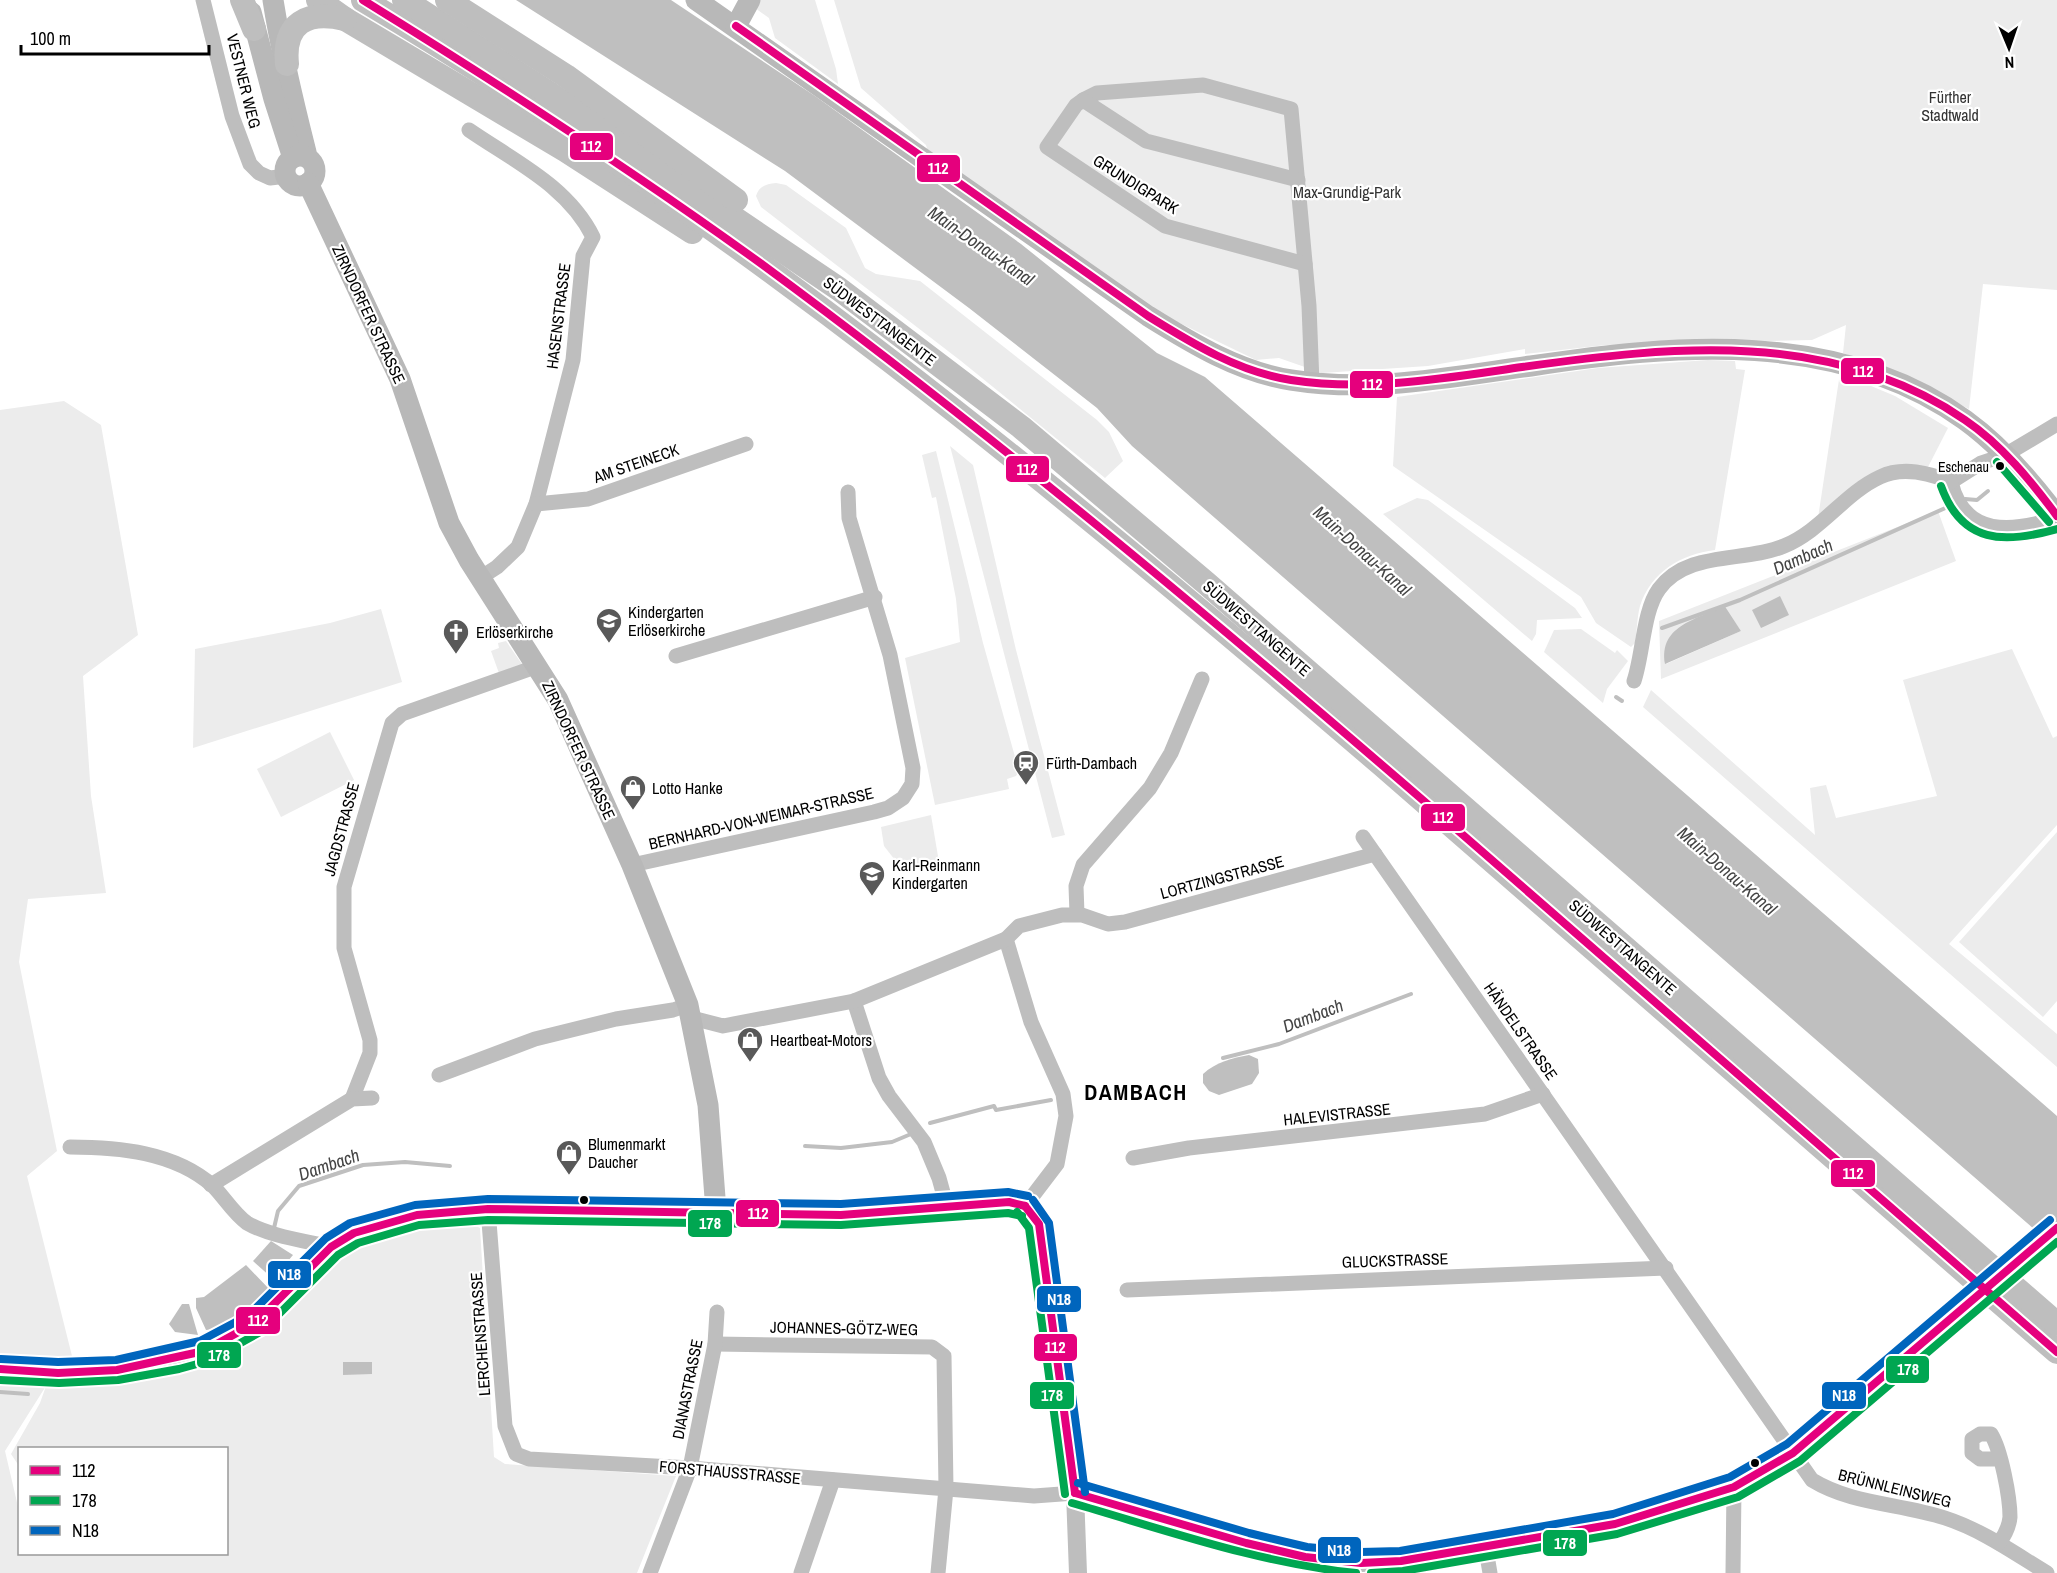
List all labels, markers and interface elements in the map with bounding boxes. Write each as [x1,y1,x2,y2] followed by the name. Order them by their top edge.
[21,18,208,56] scale bar
[1979,18,2039,78] north arrow
[30,26,71,51] text: 100 m
[222,31,266,131] street label: VESTNER WEG
[2004,52,2015,74] text: N
[1921,86,1979,126] park label: Fürther Stadtwald
[569,132,614,161] line badge: 112
[580,135,602,157] text: 112
[1089,149,1183,219] street label: GRUNDIGPARK
[916,154,961,183] line badge: 112
[927,157,949,179] text: 112
[1293,181,1401,203] park label: Max-Grundig-Park
[923,200,1040,292] water label: Main-Donau-Kanal
[327,241,411,387] street label: ZIRNDORFER STRASSE
[541,262,575,370] street label: HASENSTRASSE
[819,271,941,371] street label: SÜDWESTTANGENTE
[1840,357,1885,385] line badge: 112
[1852,360,1874,382] text: 112
[1349,370,1394,399] line badge: 112
[1361,373,1383,395] text: 112
[589,438,682,488] street label: AM STEINECK
[1005,455,1050,483] line badge: 112
[1016,458,1038,480] text: 112
[1938,458,1989,476] place label: Eschenau
[1994,460,2006,472] marker: Eschenau
[1308,500,1417,602] water label: Main-Donau-Kanal
[1769,532,1837,581] water label: Dambach
[1198,575,1316,681] street label: SÜDWESTTANGENTE
[628,601,705,641] place label: Kindergarten Erlöserkirche
[594,606,624,644] school or university icon: Kindergarten Erlöserkirche
[441,617,471,655] church icon: Erlöserkirche
[476,621,553,643] place label: Erlöserkirche
[537,677,621,823] street label: ZIRNDORFER STRASSE
[1011,748,1041,786] station icon: Fürth-Dambach
[1046,752,1137,774] place label: Fürth-Dambach
[618,773,648,811] shop icon: Lotto Hanke
[652,777,723,799] place label: Lotto Hanke
[318,780,364,878] street label: JAGDSTRASSE
[646,781,876,855] street label: BERNHARD-VON-WEIMAR-STRASSE
[1420,803,1466,832] line badge: 112
[1432,806,1454,828] text: 112
[1672,821,1783,921] water label: Main-Donau-Kanal
[1158,850,1286,904] street label: LORTZINGSTRASSE
[892,854,980,894] place label: Karl-Reinmann Kindergarten
[857,859,887,897] school or university icon: Karl-Reinmann Kindergarten
[1564,894,1682,1000] street label: SÜDWESTTANGENTE
[1479,978,1563,1084] street label: HÄNDELSTRASSE
[1279,993,1347,1039] water label: Dambach
[735,1025,765,1063] shop icon: Heartbeat-Motors
[770,1029,872,1051] place label: Heartbeat-Motors
[1084,1077,1188,1107] district label: DAMBACH
[1282,1097,1392,1131] street label: HALEVISTRASSE
[588,1133,666,1173] place label: Blumenmarkt Daucher
[554,1138,584,1176] shop icon: Blumenmarkt Daucher
[295,1142,363,1187] water label: Dambach
[1830,1159,1876,1188] line badge: 112
[1842,1162,1864,1184] text: 112
[578,1194,590,1206] unlabelled marker
[735,1199,780,1228] line badge: 112
[747,1202,769,1224] text: 112
[687,1209,733,1238] line badge: 178
[699,1212,721,1234] text: 178
[1341,1247,1449,1273] street label: GLUCKSTRASSE
[267,1260,312,1289] line badge: N18
[277,1263,301,1285] text: N18
[465,1271,495,1397] street label: LERCHENSTRASSE
[1036,1285,1082,1313] line badge: N18
[1047,1288,1071,1310] text: N18
[235,1306,281,1335] line badge: 112
[247,1309,269,1331] text: 112
[770,1316,918,1340] street label: JOHANNES-GÖTZ-WEG
[1033,1333,1078,1362] line badge: 112
[1044,1336,1066,1358] text: 112
[667,1337,707,1441] street label: DIANASTRASSE
[196,1341,242,1369] line badge: 178
[208,1344,230,1366] text: 178
[1885,1355,1930,1384] line badge: 178
[1897,1358,1919,1380] text: 178
[1029,1381,1075,1410] line badge: 178
[1821,1381,1867,1410] line badge: N18
[1041,1384,1063,1406] text: 178
[1832,1384,1856,1406] text: N18
[18,1447,228,1555] legend
[658,1455,802,1489] street label: FORSTHAUSSTRASSE
[1749,1457,1761,1469] unlabelled marker
[72,1458,96,1483] text: 112
[1836,1463,1954,1513] street label: BRÜNNLEINSWEG
[72,1488,97,1513] text: 178
[72,1518,99,1543] text: N18
[1542,1529,1588,1557] line badge: 178
[1554,1532,1576,1554] text: 178
[1317,1536,1362,1564] line badge: N18
[1327,1539,1351,1561] text: N18

